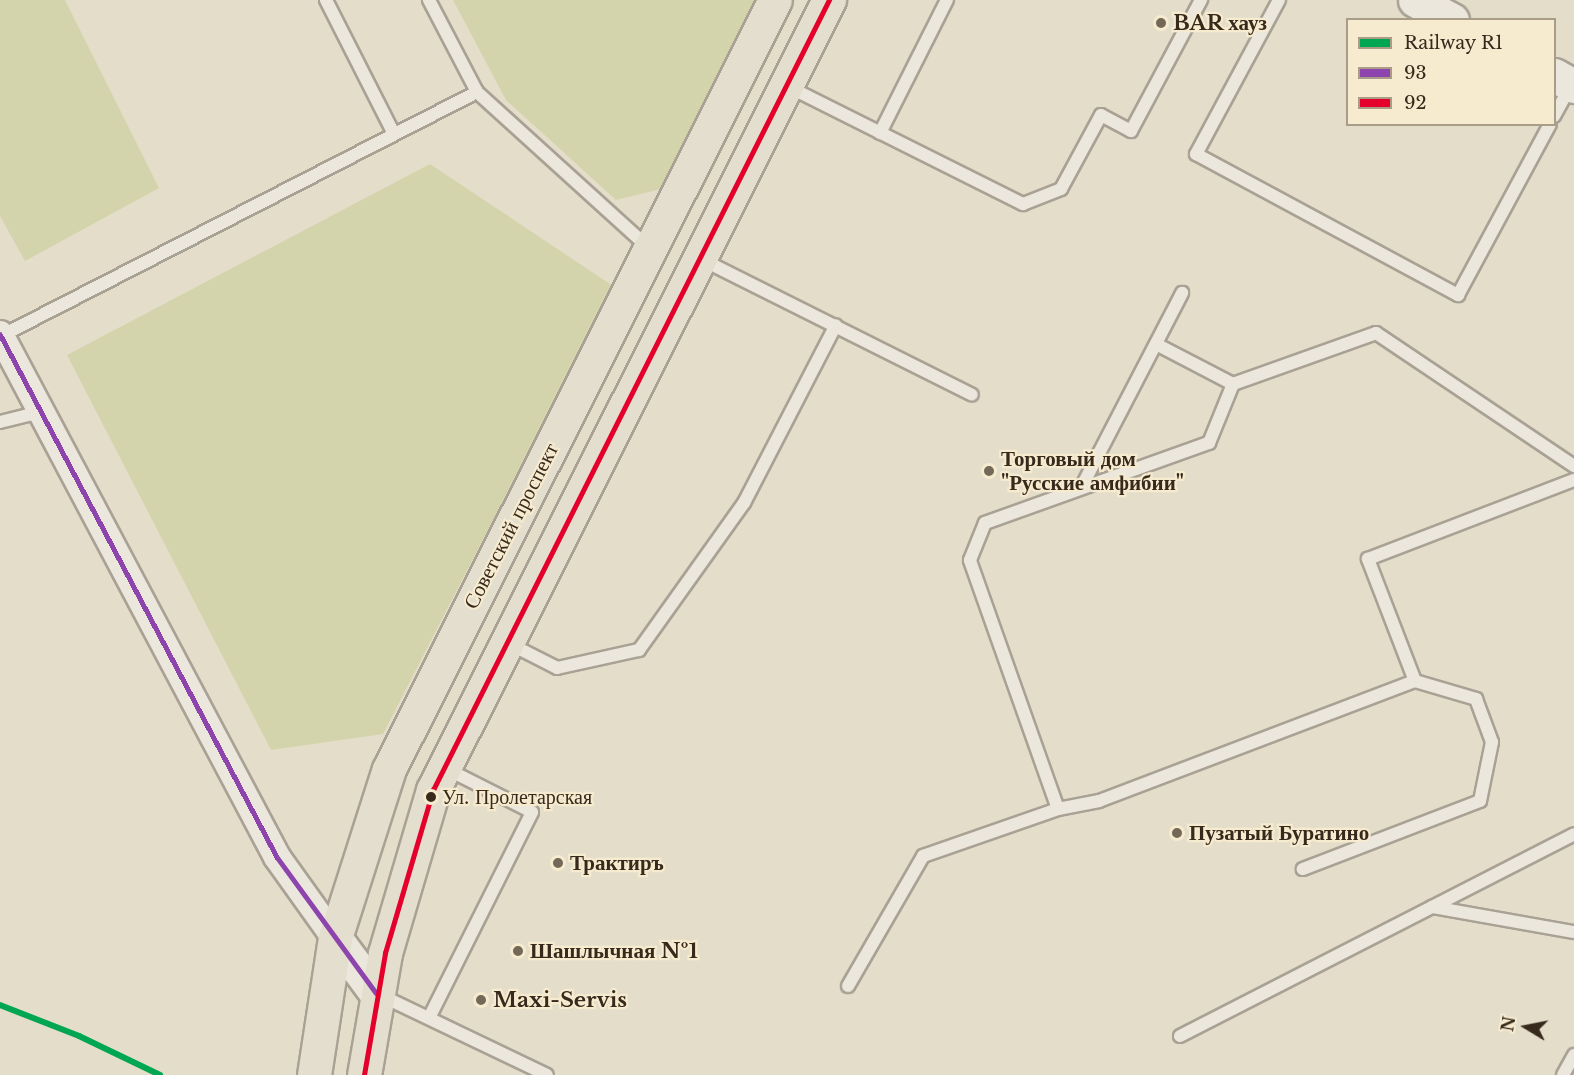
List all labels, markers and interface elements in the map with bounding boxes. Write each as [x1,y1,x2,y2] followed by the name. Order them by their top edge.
[1173,10,1268,36] place label: BAR хауз
[1154,16,1168,30] marker: BAR хауз
[1346,18,1556,126] legend
[1404,32,1503,54] text: Railway R1
[1404,62,1427,84] text: 93
[1404,92,1427,114] text: 92
[458,439,564,613] street label: Советский проспект
[1001,446,1184,496] place label: Торговый дом "Русские амфибии"
[982,464,996,478] marker: Торговый дом "Русские амфибии"
[442,785,592,809] place label: Ул. Пролетарская
[425,791,437,803] marker: Ул. Пролетарская
[1189,820,1369,846] place label: Пузатый Буратино
[1170,826,1184,840] marker: Пузатый Буратино
[570,850,664,876] place label: Трактиръ
[551,856,565,870] marker: Трактиръ
[530,938,698,964] place label: Шашлычная №1
[511,944,525,958] marker: Шашлычная №1
[493,987,627,1013] place label: Maxi-Servis
[474,993,488,1007] marker: Maxi-Servis
[1496,997,1556,1057] north arrow
[1497,1015,1519,1033] text: N

